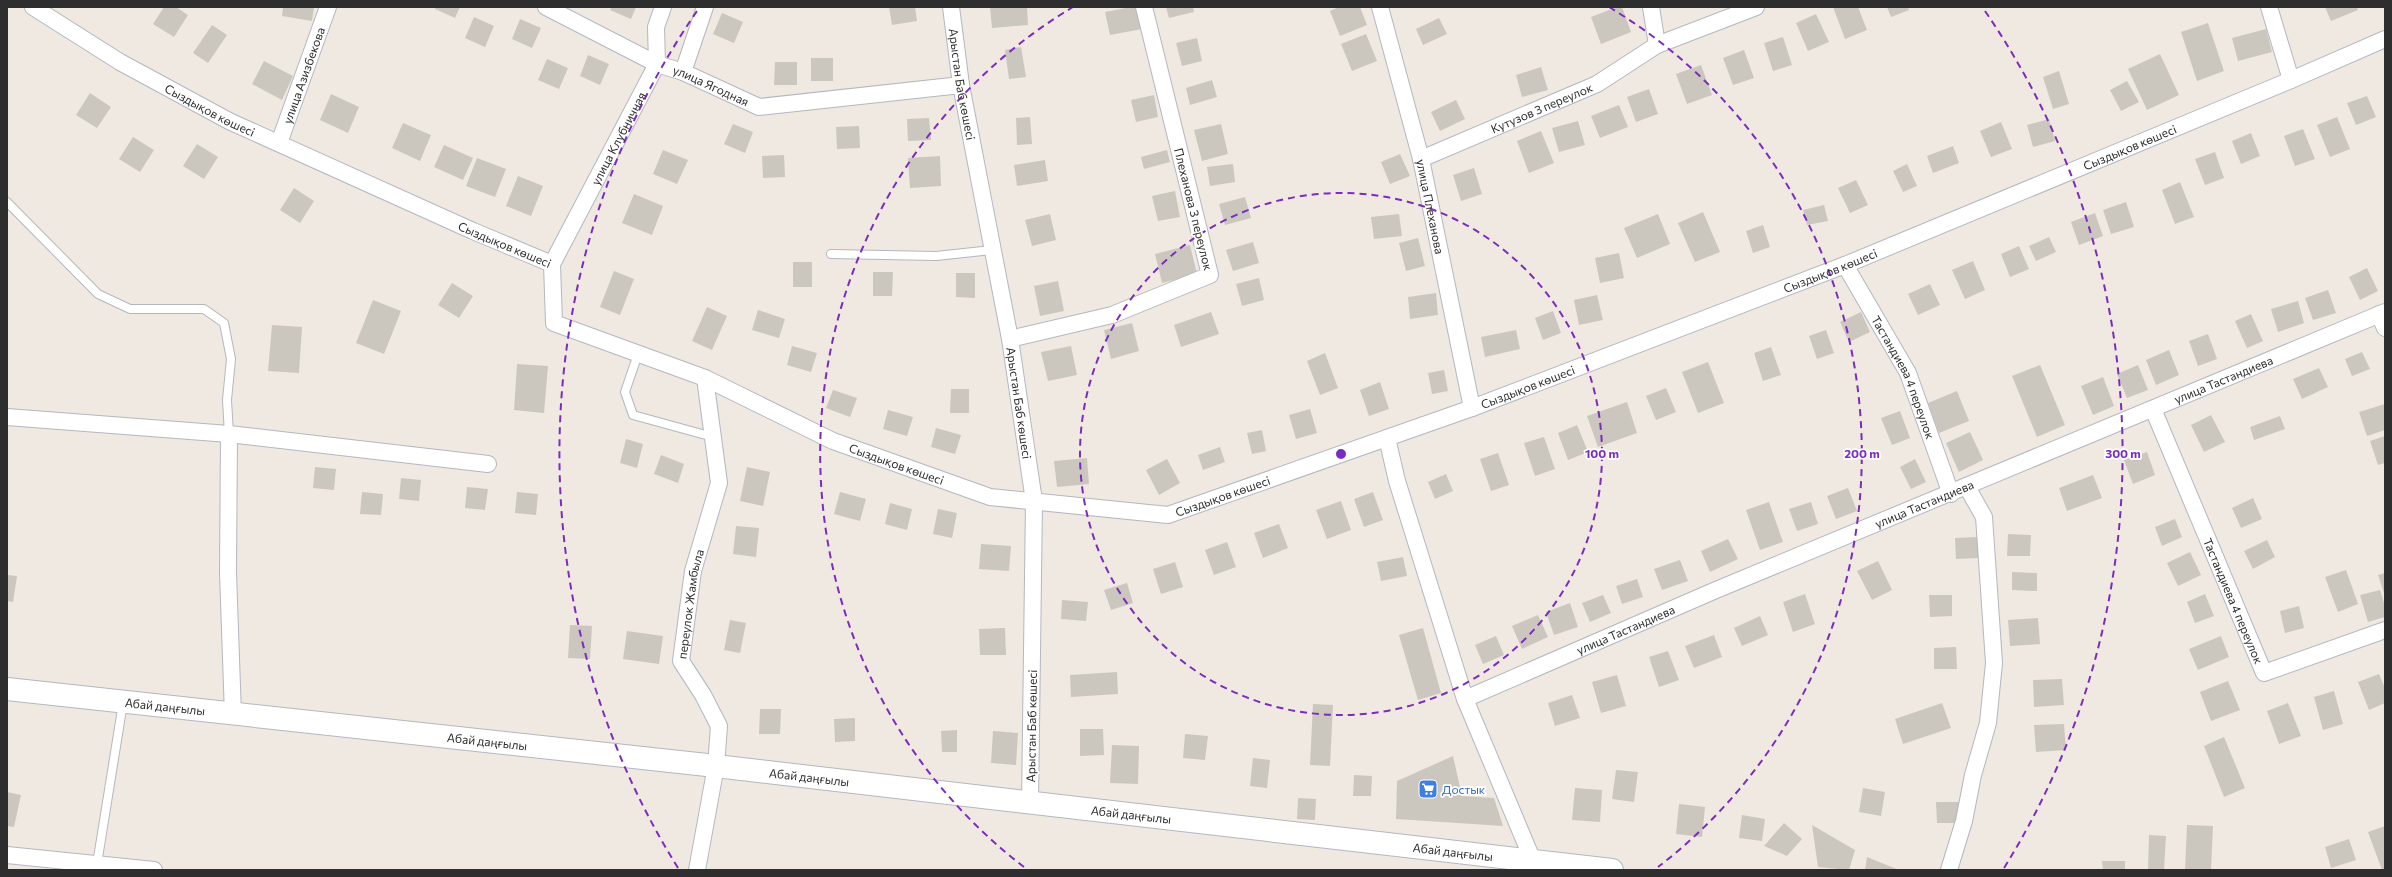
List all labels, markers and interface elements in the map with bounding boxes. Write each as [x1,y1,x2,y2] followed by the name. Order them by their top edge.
[280,25,327,125] street label: улица Азизбекова
[947,27,978,141] street label: Арыстан Баб көшесі
[671,62,751,108] street label: улица Ягодная
[1488,80,1595,136] street label: Кутузов 3 переулок
[163,81,257,139] street label: Сыздықов көшесі
[588,89,648,187] street label: улица Клубничная
[2081,121,2178,173] street label: Сыздықов көшесі
[1172,146,1216,272] street label: Плеханова 3 переулок
[1414,158,1447,255] street label: улица Плеханова
[456,218,553,270] street label: Сыздықов көшесі
[1781,246,1879,295] street label: Сыздықов көшесі
[1869,313,1938,441] street label: Тастандиева 4 переулок
[1004,346,1035,460] street label: Арыстан Баб көшесі
[2172,352,2275,406] street label: улица Тастандиева
[1479,362,1577,411] street label: Сыздықов көшесі
[847,440,946,487] street label: Сыздықов көшесі
[1585,446,1619,460] text: 100 m
[1844,446,1880,460] text: 200 m
[2105,446,2141,460] text: 300 m
[1334,447,1348,461] centre of rings
[1173,473,1272,519] street label: Сыздықов көшесі
[1873,477,1976,530] street label: улица Тастандиева
[2201,536,2266,666] street label: Тастандиева 4 переулок
[674,547,706,660] street label: переулок Жамбыла
[1574,602,1677,657] street label: улица Тастандиева
[1023,669,1039,783] street label: Арыстан Баб көшесі
[124,695,206,717] street label: Абай даңғылы
[446,730,528,752] street label: Абай даңғылы
[768,765,850,788] street label: Абай даңғылы
[1417,778,1439,800] supermarket icon: Достык
[1442,782,1486,796] place label: Достык
[1090,803,1172,826] street label: Абай даңғылы
[1412,840,1494,863] street label: Абай даңғылы

